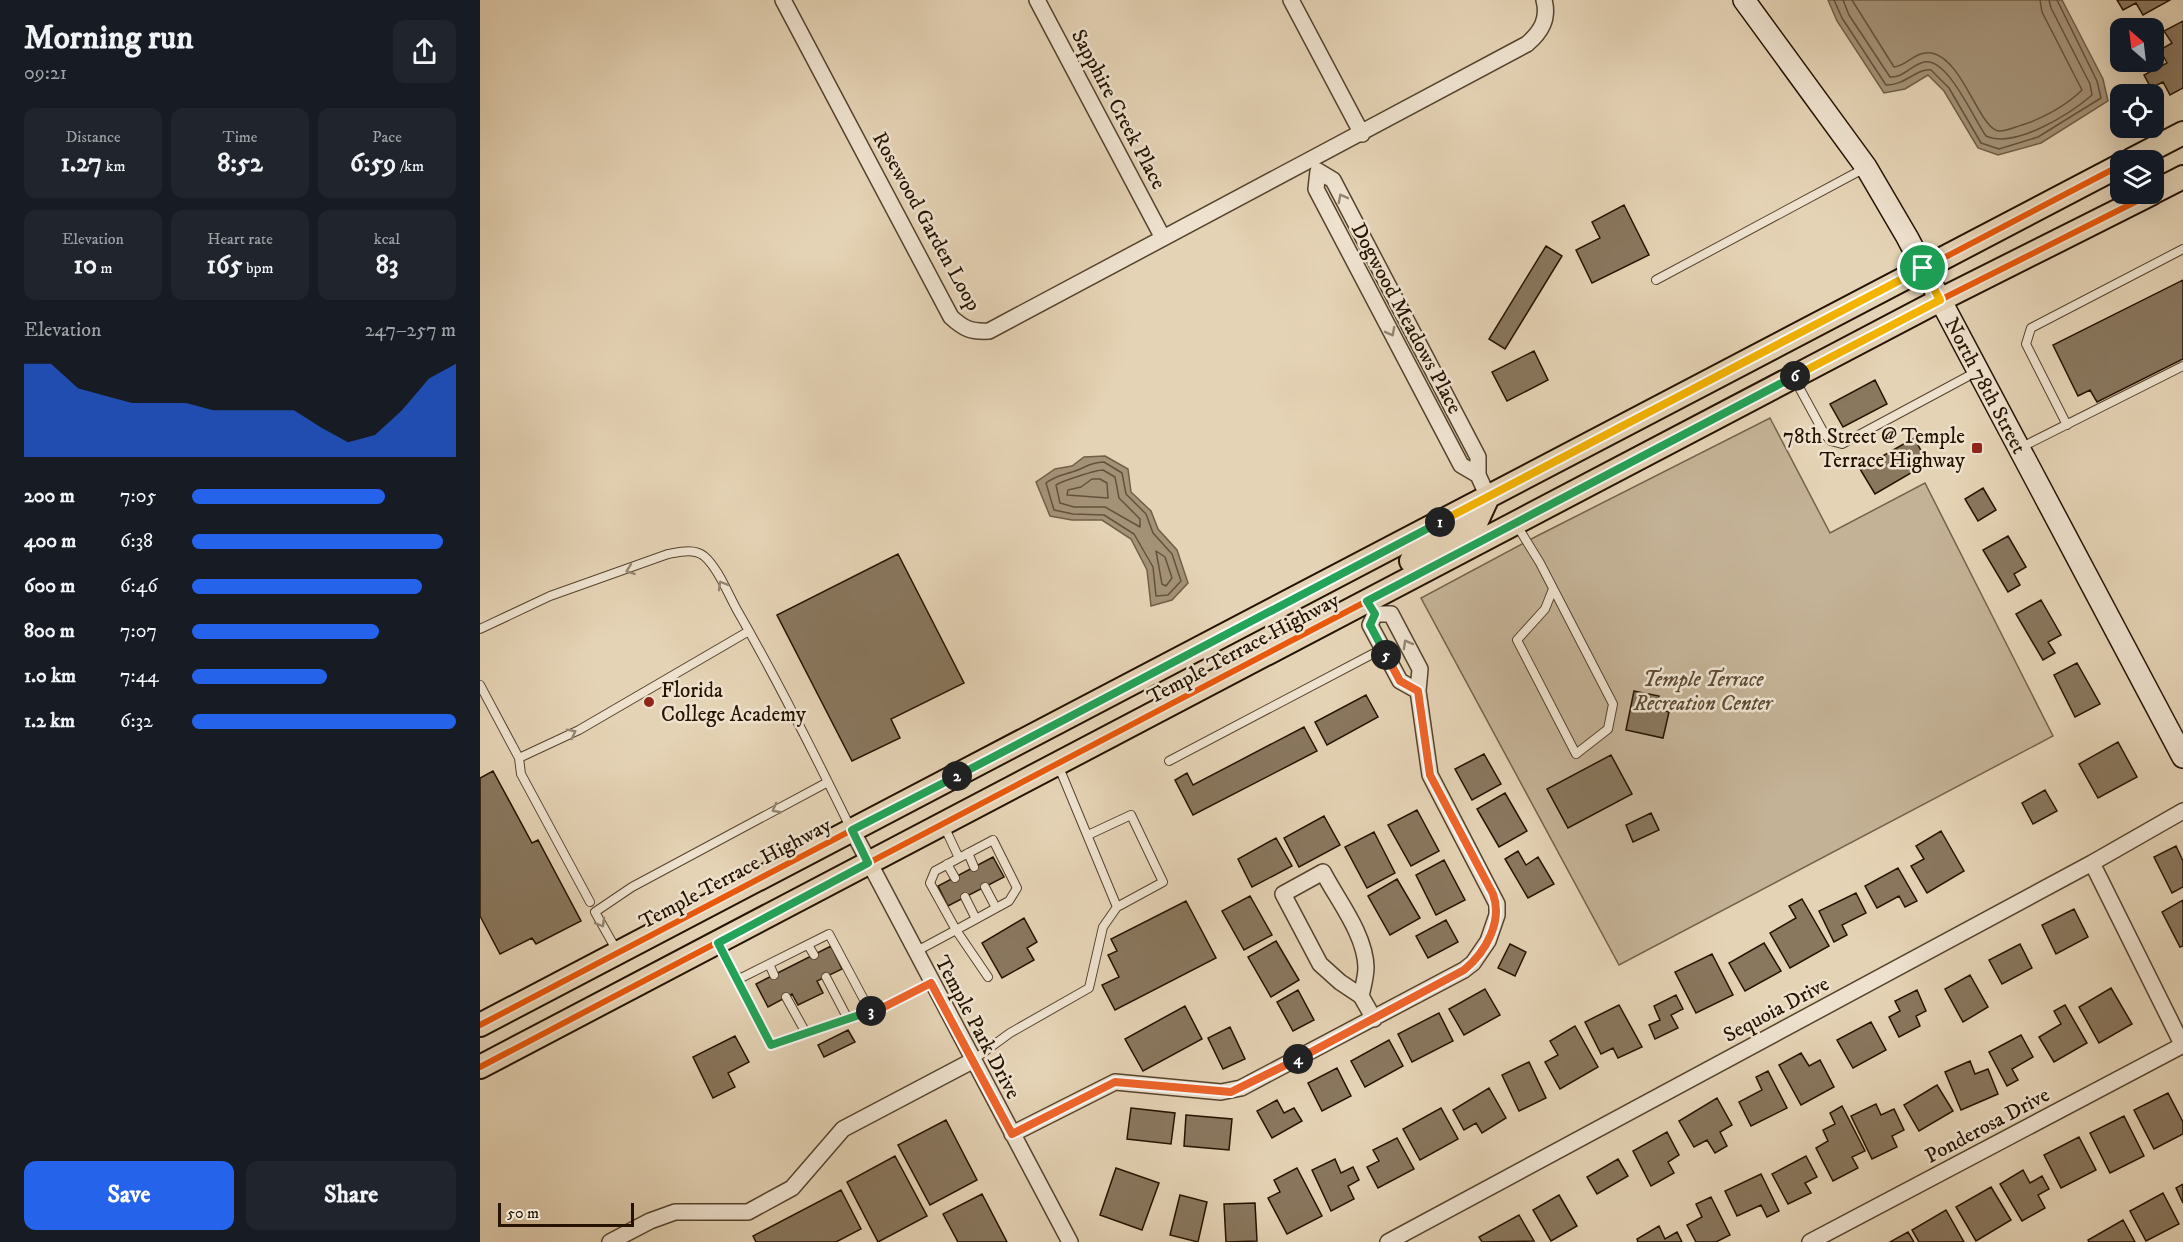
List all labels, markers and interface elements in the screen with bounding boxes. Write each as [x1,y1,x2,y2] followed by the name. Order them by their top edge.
[24,18,193,59] text: Morning run
[2110,18,2164,72] north arrow
[2110,18,2164,204] map controls
[393,20,456,83] button: share
[1065,25,1171,194] street label: Sapphire Creek Place
[24,61,67,86] text: 09:21
[2110,84,2164,138] button: locate
[65,127,121,147] text: Distance
[223,127,257,147] text: Time
[372,127,402,147] text: Pace
[866,127,986,316] street label: Rosewood Garden Loop
[61,147,102,180] text: 1.27
[217,147,263,180] text: 8:52
[350,147,396,180] text: 6:59
[2110,150,2164,204] button: layers
[102,156,125,176] text: km
[396,156,424,176] text: /km
[1338,193,1349,204] one-way arrow
[1345,219,1468,419] street label: Dogwood Meadows Place
[62,229,124,249] text: Elevation
[207,229,273,249] text: Heart rate
[374,229,400,249] text: kcal
[1897,242,1948,293] pin
[74,249,97,282] text: 10
[207,249,242,282] text: 165
[376,249,398,282] text: 83
[1906,251,1939,284] icon: arrive
[97,258,112,278] text: m
[242,258,273,278] text: bpm
[1938,313,2032,459] street label: North 78th Street
[24,318,101,343] text: Elevation
[365,318,456,343] text: 247–257 m
[1384,325,1395,336] one-way arrow
[1780,361,1810,391] pin: 6
[1791,366,1799,386] text: 6
[1783,424,1966,474] place label: 78th Street @ Temple Terrace Highway
[1970,441,1984,455] marker: 78th Street @ Temple Terrace Highway
[24,484,75,509] text: 200 m
[120,484,156,509] text: 7:05
[1425,507,1455,537] pin: 1
[1437,512,1443,532] text: 1
[24,529,76,554] text: 400 m
[120,529,153,554] text: 6:38
[625,562,636,575] one-way arrow
[24,574,75,599] text: 600 m
[120,574,158,599] text: 6:46
[718,580,730,591] one-way arrow
[1143,587,1345,711] street label: Temple Terrace Highway
[24,619,75,644] text: 800 m
[120,619,157,644] text: 7:07
[1371,640,1401,670] pin: 5
[1403,640,1414,650] one-way arrow
[1382,645,1390,665] text: 5
[24,664,76,689] text: 1.0 km
[120,664,159,689] text: 7:44
[1633,667,1774,717] park label: Temple Terrace Recreation Center
[661,678,807,728] place label: Florida College Academy
[642,695,656,709] marker: Florida College Academy
[24,709,75,734] text: 1.2 km
[120,709,153,734] text: 6:32
[566,729,577,740] one-way arrow
[942,761,972,791] pin: 2
[953,766,961,786] text: 2
[772,802,783,813] one-way arrow
[635,812,837,936] street label: Temple Terrace Highway
[594,917,606,927] one-way arrow
[928,951,1026,1104] street label: Temple Park Drive
[1719,971,1834,1049] street label: Sequoia Drive
[856,996,886,1026] pin: 3
[868,1001,874,1021] text: 3
[1283,1044,1313,1074] pin: 4
[1293,1049,1303,1069] text: 4
[1921,1082,2054,1170] street label: Ponderosa Drive
[24,1161,234,1230] button: Save
[246,1161,456,1230] button: Share
[498,1200,634,1228] scale bar
[507,1203,539,1223] text: 50 m

